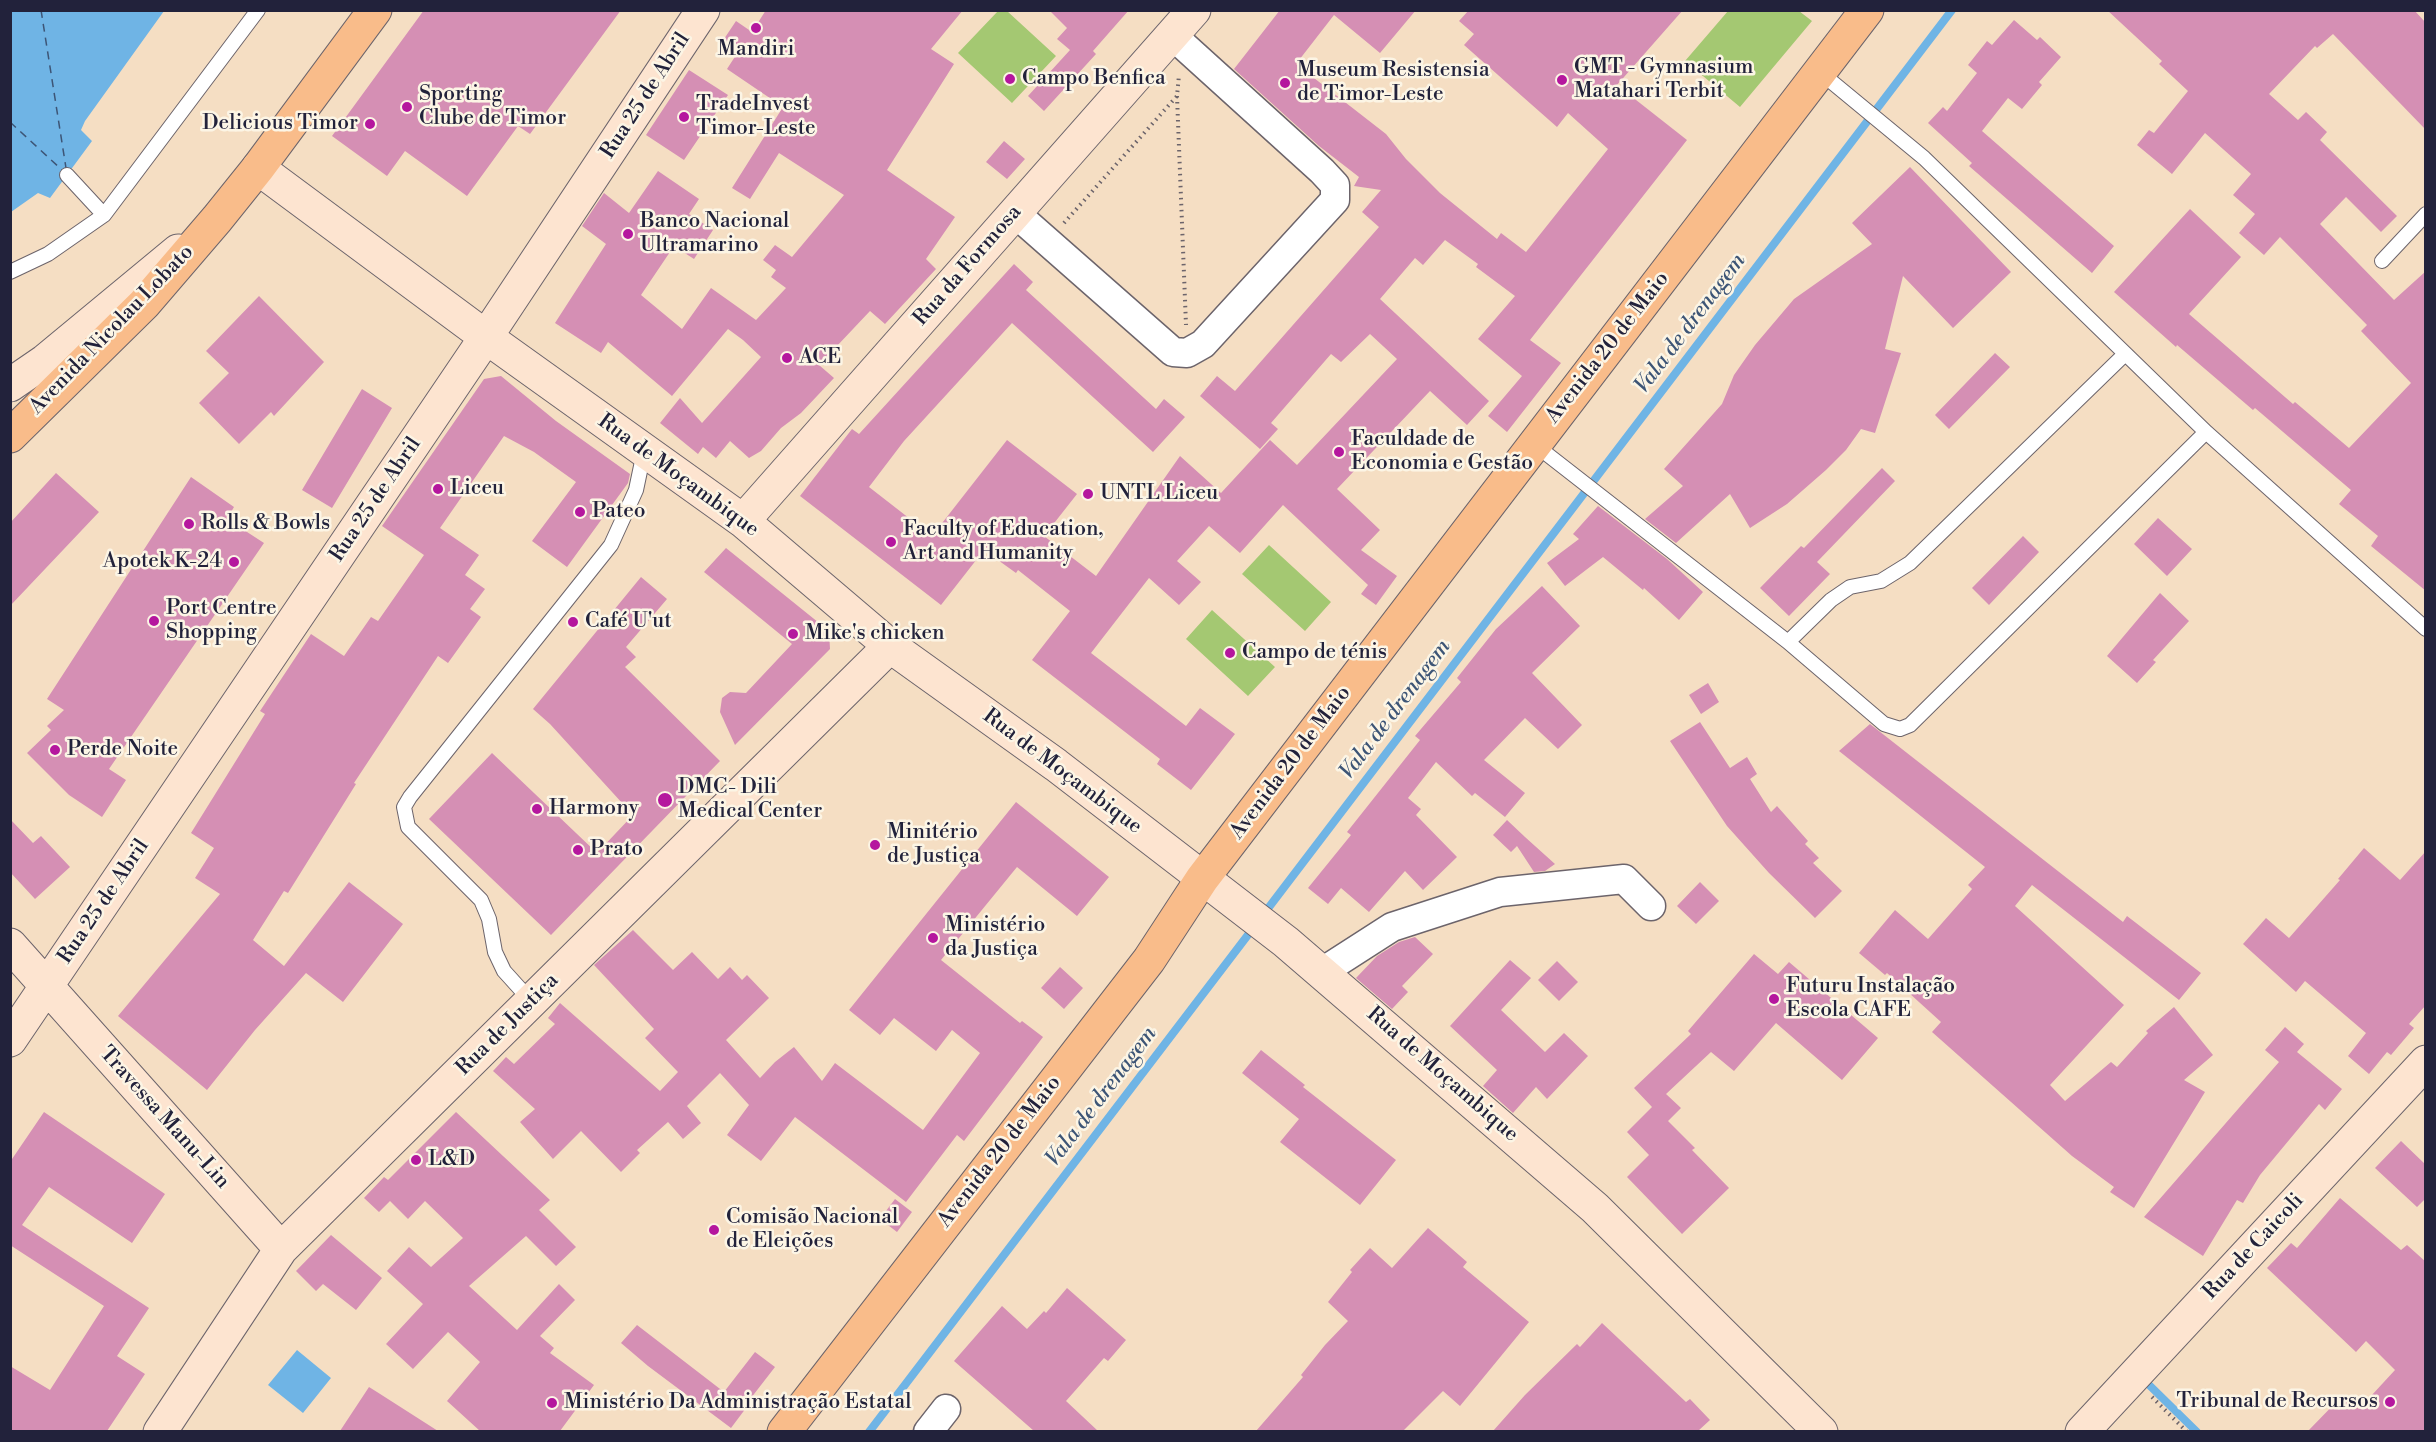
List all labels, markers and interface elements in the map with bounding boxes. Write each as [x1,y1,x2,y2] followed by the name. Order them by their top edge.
[749,21,763,35] marker: Mandiri
[596,28,696,164] street label: Rua 25 de Abril
[718,37,794,63] place label: Mandiri
[1574,55,1754,105] place label: GMT - Gymnasium Matahari Terbit
[1297,58,1490,108] place label: Museum Resistensia de Timor-Leste
[1022,66,1166,92] place label: Campo Benfica
[1003,72,1017,86] marker: Campo Benfica
[1555,73,1569,87] marker: GMT - Gymnasium Matahari Terbit
[1278,76,1292,90] marker: Museum Resistensia de Timor-Leste
[419,82,566,132] place label: Sporting Clube de Timor
[696,92,816,142] place label: TradeInvest Timor-Leste
[400,100,414,114] marker: Sporting Clube de Timor
[677,110,691,124] marker: TradeInvest Timor-Leste
[202,111,358,137] place label: Delicious Timor
[363,117,377,131] marker: Delicious Timor
[909,200,1027,332] street label: Rua da Formosa
[640,209,789,259] place label: Banco Nacional Ultramarino
[621,227,635,241] marker: Banco Nacional Ultramarino
[24,240,200,420] street label: Avenida Nicolau Lobato
[1630,249,1752,399] water label: Vala de drenagem
[1541,267,1675,429] street label: Avenida 20 de Maio
[799,345,841,371] place label: ACE
[780,351,794,365] marker: ACE
[593,409,763,543] street label: Rua de Moçambique
[1351,427,1533,477] place label: Faculdade de Economia e Gestão
[325,433,427,567] street label: Rua 25 de Abril
[1332,445,1346,459] marker: Faculdade de Economia e Gestão
[450,476,504,502] place label: Liceu
[1100,481,1218,507] place label: UNTL Liceu
[431,482,445,496] marker: Liceu
[1081,487,1095,501] marker: UNTL Liceu
[592,499,646,525] place label: Pateo
[573,505,587,519] marker: Pateo
[201,511,330,537] place label: Rolls & Bowls
[182,517,196,531] marker: Rolls & Bowls
[903,517,1103,567] place label: Faculty of Education, Art and Humanity
[884,535,898,549] marker: Faculty of Education, Art and Humanity
[103,549,222,575] place label: Apotek K-24
[227,555,241,569] marker: Apotek K-24
[166,596,277,646] place label: Port Centre Shopping
[585,609,672,635] place label: Café U'ut
[147,614,161,628] marker: Port Centre Shopping
[566,615,580,629] marker: Café U'ut
[805,621,945,647] place label: Mike's chicken
[786,627,800,641] marker: Mike's chicken
[1335,635,1457,785] water label: Vala de drenagem
[1242,640,1387,666] place label: Campo de ténis
[1223,646,1237,660] marker: Campo de ténis
[1225,681,1357,845] street label: Avenida 20 de Maio
[977,704,1147,840] street label: Rua de Moçambique
[67,737,178,763] place label: Perde Noite
[48,743,62,757] marker: Perde Noite
[678,775,822,825] place label: DMC- Dili Medical Center
[656,791,674,809] marker: DMC- Dili Medical Center
[549,796,639,822] place label: Harmony
[530,802,544,816] marker: Harmony
[887,820,980,870] place label: Minitério de Justiça
[53,835,155,969] street label: Rua 25 de Abril
[590,837,643,863] place label: Prato
[868,838,882,852] marker: Minitério de Justiça
[571,843,585,857] marker: Prato
[945,913,1045,963] place label: Ministério da Justiça
[926,931,940,945] marker: Ministério da Justiça
[452,969,564,1081] street label: Rua de Justiça
[1786,974,1955,1024] place label: Futuru Instalação Escola CAFE
[1767,992,1781,1006] marker: Futuru Instalação Escola CAFE
[1361,1002,1523,1148] street label: Rua de Moçambique
[1041,1022,1163,1172] water label: Vala de drenagem
[94,1042,234,1194] street label: Travessa Manu-Lin
[933,1071,1067,1233] street label: Avenida 20 de Maio
[428,1147,475,1173] place label: L&D
[409,1153,423,1167] marker: L&D
[2198,1189,2310,1305] street label: Rua de Caicoli
[726,1205,898,1255] place label: Comisão Nacional de Eleições
[707,1223,721,1237] marker: Comisão Nacional de Eleições
[2176,1389,2378,1415] place label: Tribunal de Recursos
[564,1390,911,1416] place label: Ministério Da Administração Estatal
[2383,1395,2397,1409] marker: Tribunal de Recursos
[545,1396,559,1410] marker: Ministério Da Administração Estatal

